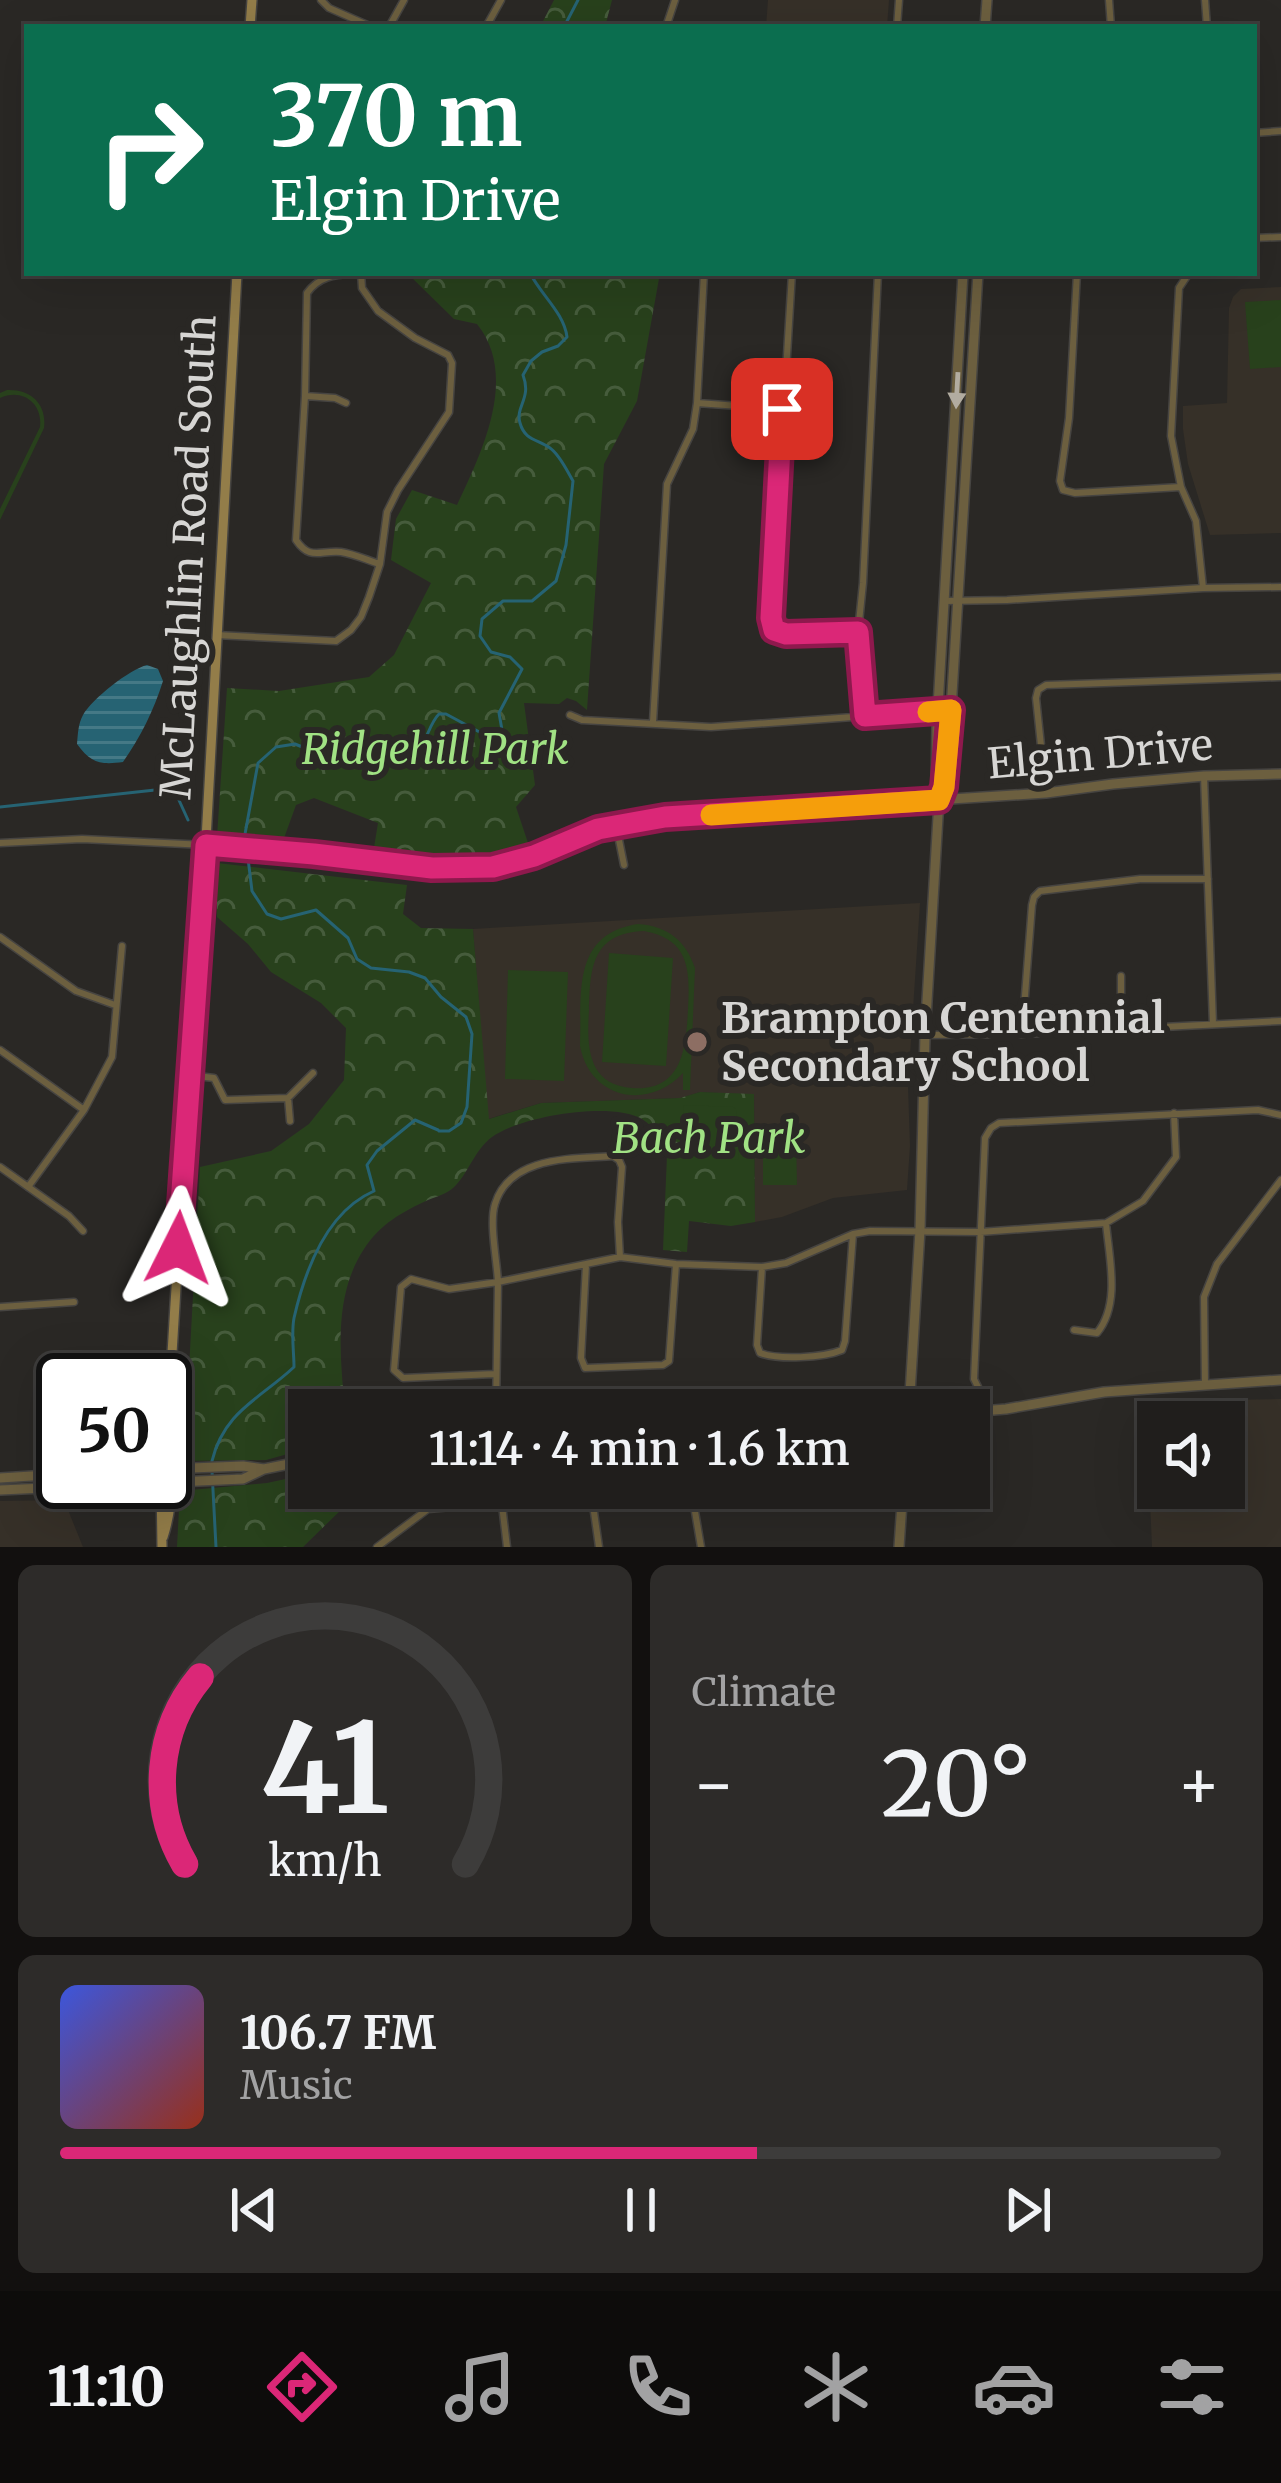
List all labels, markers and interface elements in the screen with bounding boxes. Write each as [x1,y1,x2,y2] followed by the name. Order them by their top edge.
[270,63,522,169] text: 370 m
[72,72,228,228] icon: right
[270,167,561,235] text: Elgin Drive
[149,313,228,801] street label: McLaughlin Road South
[731,358,833,460] pin
[947,372,966,409] one-way arrow
[749,376,815,442] icon: arrive
[985,718,1215,791] street label: Elgin Drive
[301,723,569,775] park label: Ridgehill Park
[721,992,1165,1092] place label: Brampton Centennial Secondary School
[684,1029,710,1055] marker: Brampton Centennial Secondary School
[613,1112,805,1164] park label: Bach Park
[115,1185,241,1311] position arrow
[36,1353,192,1509] speed limit sign: 50
[1137,1401,1245,1509] map controls
[1137,1401,1245,1509] button: sound
[428,1421,850,1477] text: 11:14 · 4 min · 1.6 km
[692,1668,836,1717] text: Climate
[260,1690,389,1847] text: 41
[881,1727,1031,1841] text: 20°
[692,1743,736,1826] text: −
[1177,1743,1221,1826] text: +
[268,1834,382,1888] text: km/h
[240,2005,436,2061] text: 106.7 FM
[240,2061,353,2110] text: Music
[221,2177,287,2243] icon: previous
[608,2177,674,2243] icon: pause
[995,2177,1061,2243] icon: next
[260,2345,344,2429] icon: directions
[438,2345,522,2429] icon: music
[616,2345,700,2429] icon: phone
[794,2345,878,2429] icon: climate
[972,2345,1056,2429] icon: car
[1150,2345,1234,2429] icon: filters
[47,2353,166,2421] text: 11:10

